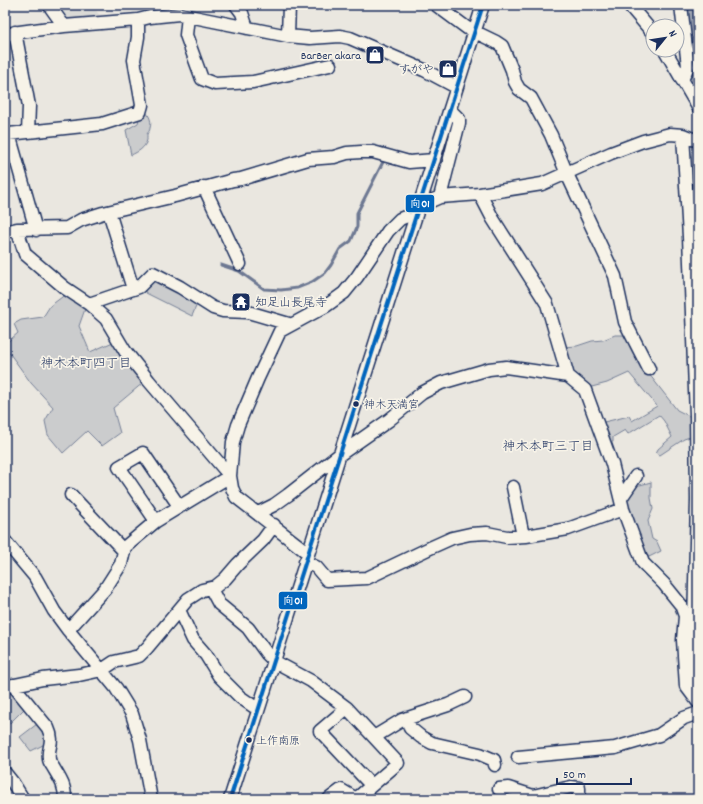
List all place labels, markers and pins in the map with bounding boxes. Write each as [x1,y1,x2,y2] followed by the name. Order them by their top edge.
[364,44,386,66] shop icon: BarBer akara
[301,48,361,65] place label: BarBer akara
[437,58,459,80] shop icon: すがや
[398,62,434,79] place label: すがや
[230,291,252,313] temple icon: 知足山長尾寺
[255,295,327,312] place label: 知足山長尾寺
[364,398,419,414] place label: 神木天満宮
[351,399,361,409] marker: 神木天満宮
[256,734,300,750] place label: 上作南原
[244,735,254,745] marker: 上作南原

